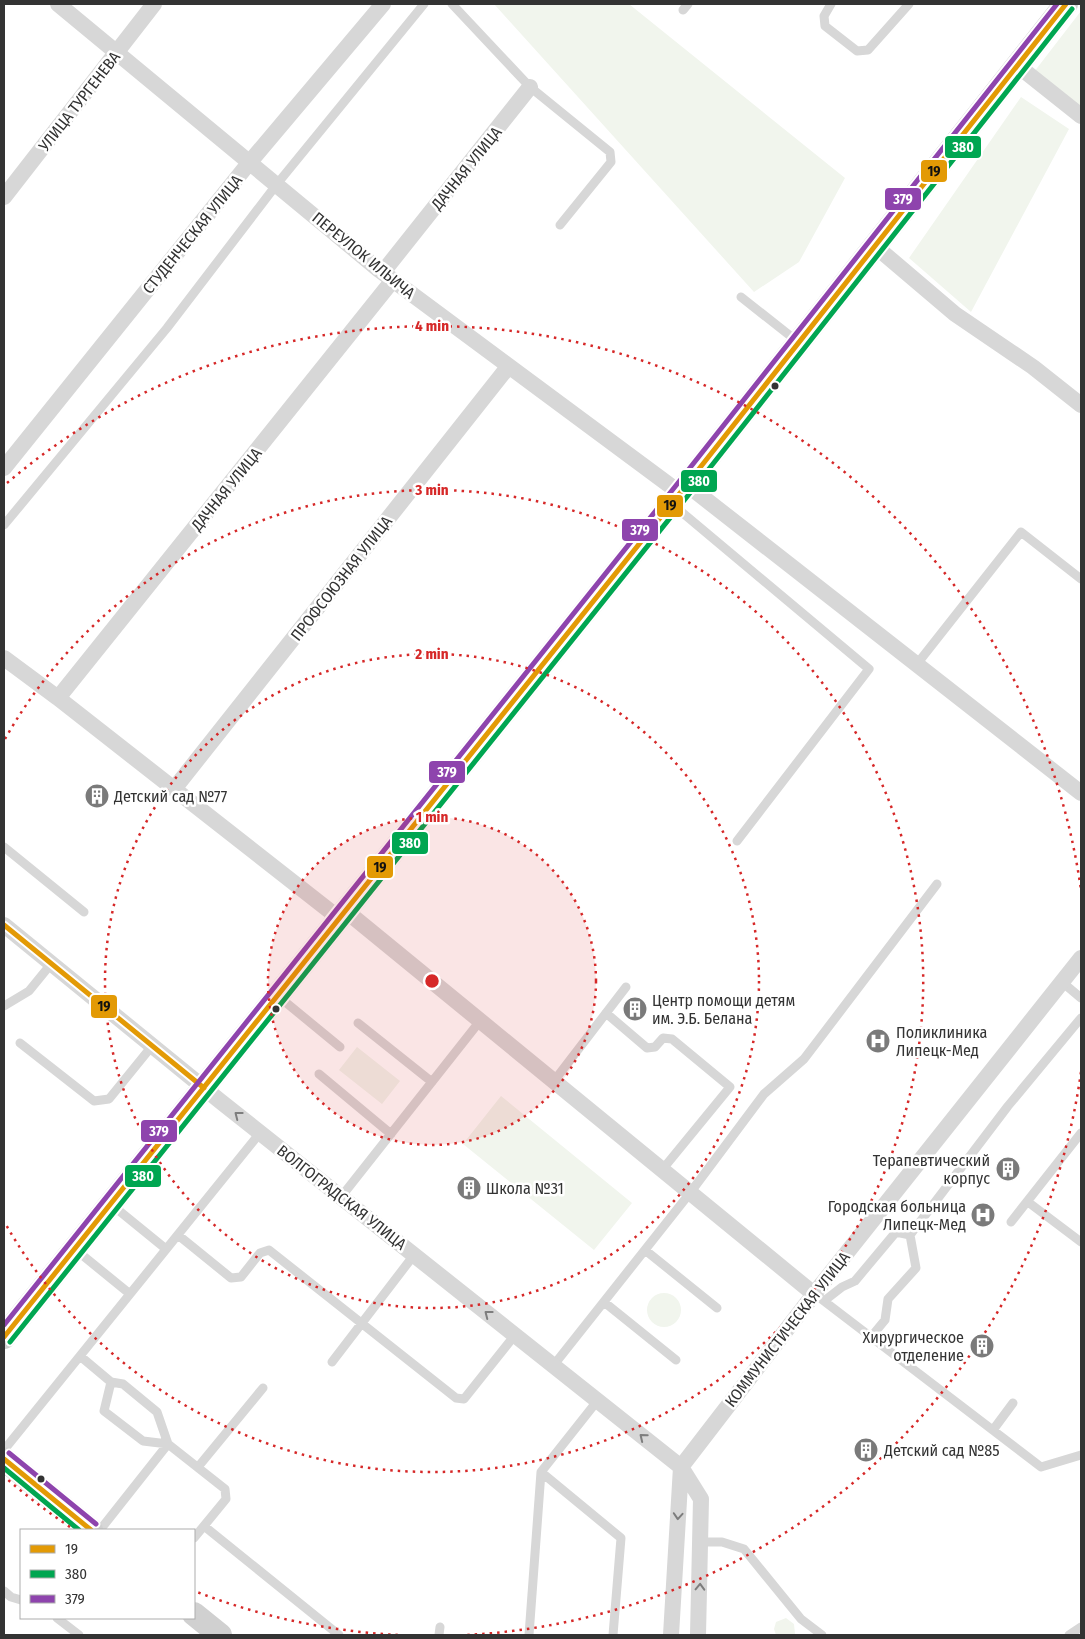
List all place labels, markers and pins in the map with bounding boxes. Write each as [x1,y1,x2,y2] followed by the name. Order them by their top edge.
[770,381,780,391] unlabelled marker
[84,783,110,809] building icon: Детский сад №77
[113,787,228,806] place label: Детский сад №77
[423,972,441,990] centre of rings
[652,991,795,1028] place label: Центр помощи детям им. Э.Б. Белана
[622,996,648,1022] building icon: Центр помощи детям им. Э.Б. Белана
[271,1004,281,1014] unlabelled marker
[896,1023,987,1060] place label: Поликлиника Липецк-Мед
[865,1028,891,1054] hospital icon: Поликлиника Липецк-Мед
[873,1151,990,1188] place label: Терапевтический корпус
[995,1156,1021,1182] building icon: Терапевтический корпус
[456,1175,482,1201] building icon: Школа №31
[486,1179,564,1198] place label: Школа №31
[828,1197,966,1234] place label: Городская больница Липецк-Мед
[970,1202,996,1228] hospital icon: Городская больница Липецк-Мед
[862,1328,964,1365] place label: Хирургическое отделение
[969,1333,995,1359] building icon: Хирургическое отделение
[853,1437,879,1463] building icon: Детский сад №85
[883,1441,1000,1460] place label: Детский сад №85
[36,1474,46,1484] unlabelled marker

